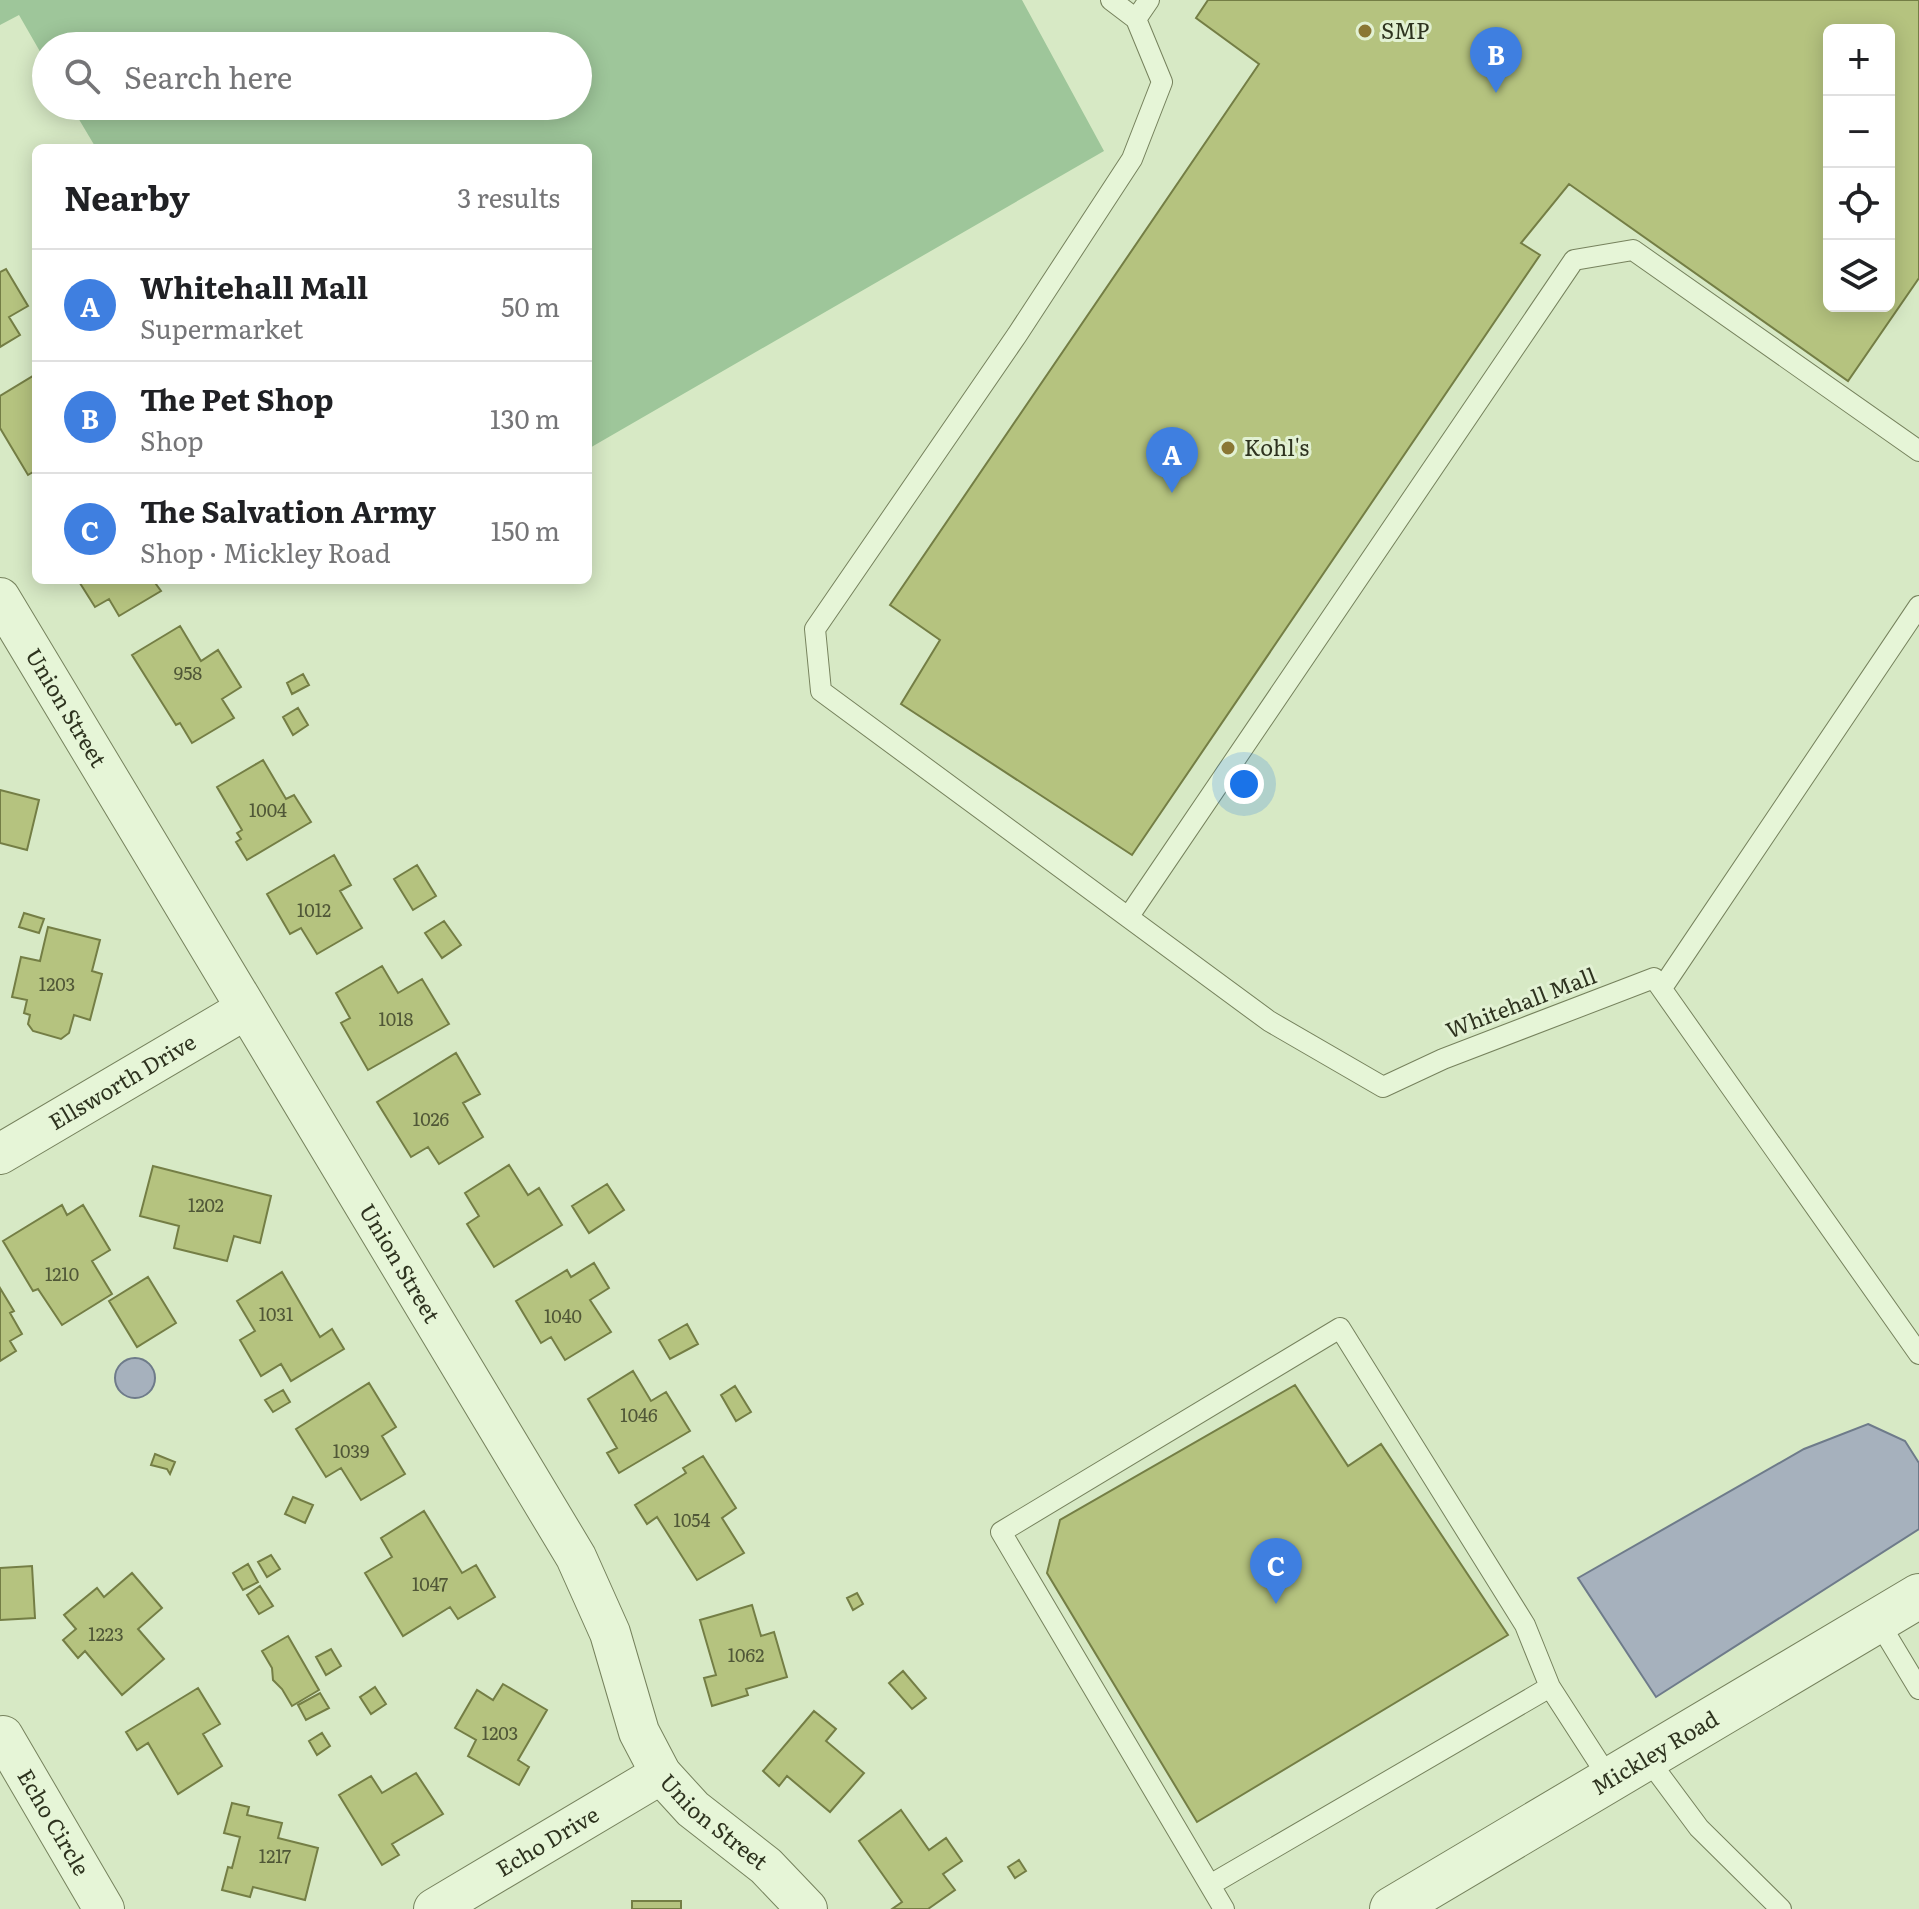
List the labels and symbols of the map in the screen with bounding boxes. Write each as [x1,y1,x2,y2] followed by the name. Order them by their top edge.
[1381,13,1429,46] place label: SMP
[1356,22,1374,40] marker: SMP
[1470,27,1522,93] pin: B
[1146,427,1198,493] pin: A
[1244,430,1309,463] place label: Kohl's
[1219,439,1237,457] marker: Kohl's
[19,641,116,773] street label: Union Street
[174,659,202,686] house number: 958
[1224,764,1264,804] your location
[249,796,287,823] house number: 1004
[297,896,331,923] house number: 1012
[1440,958,1601,1045] street label: Whitehall Mall
[39,970,75,997] house number: 1203
[379,1005,414,1032] house number: 1018
[42,1024,201,1137] street label: Ellsworth Drive
[413,1105,450,1132] house number: 1026
[188,1191,224,1218] house number: 1202
[352,1197,450,1328] street label: Union Street
[45,1260,79,1287] house number: 1210
[259,1300,293,1327] house number: 1031
[544,1302,582,1329] house number: 1040
[620,1401,658,1428] house number: 1046
[333,1437,369,1464] house number: 1039
[674,1506,710,1533] house number: 1054
[1250,1538,1302,1604] pin: C
[412,1570,448,1597] house number: 1047
[88,1620,124,1647] house number: 1223
[728,1641,764,1668] house number: 1062
[1585,1701,1724,1802] street label: Mickley Road
[482,1719,518,1746] house number: 1203
[10,1762,99,1881] street label: Echo Circle
[653,1765,776,1877] street label: Union Street
[489,1797,604,1884] street label: Echo Drive
[259,1842,291,1869] house number: 1217

